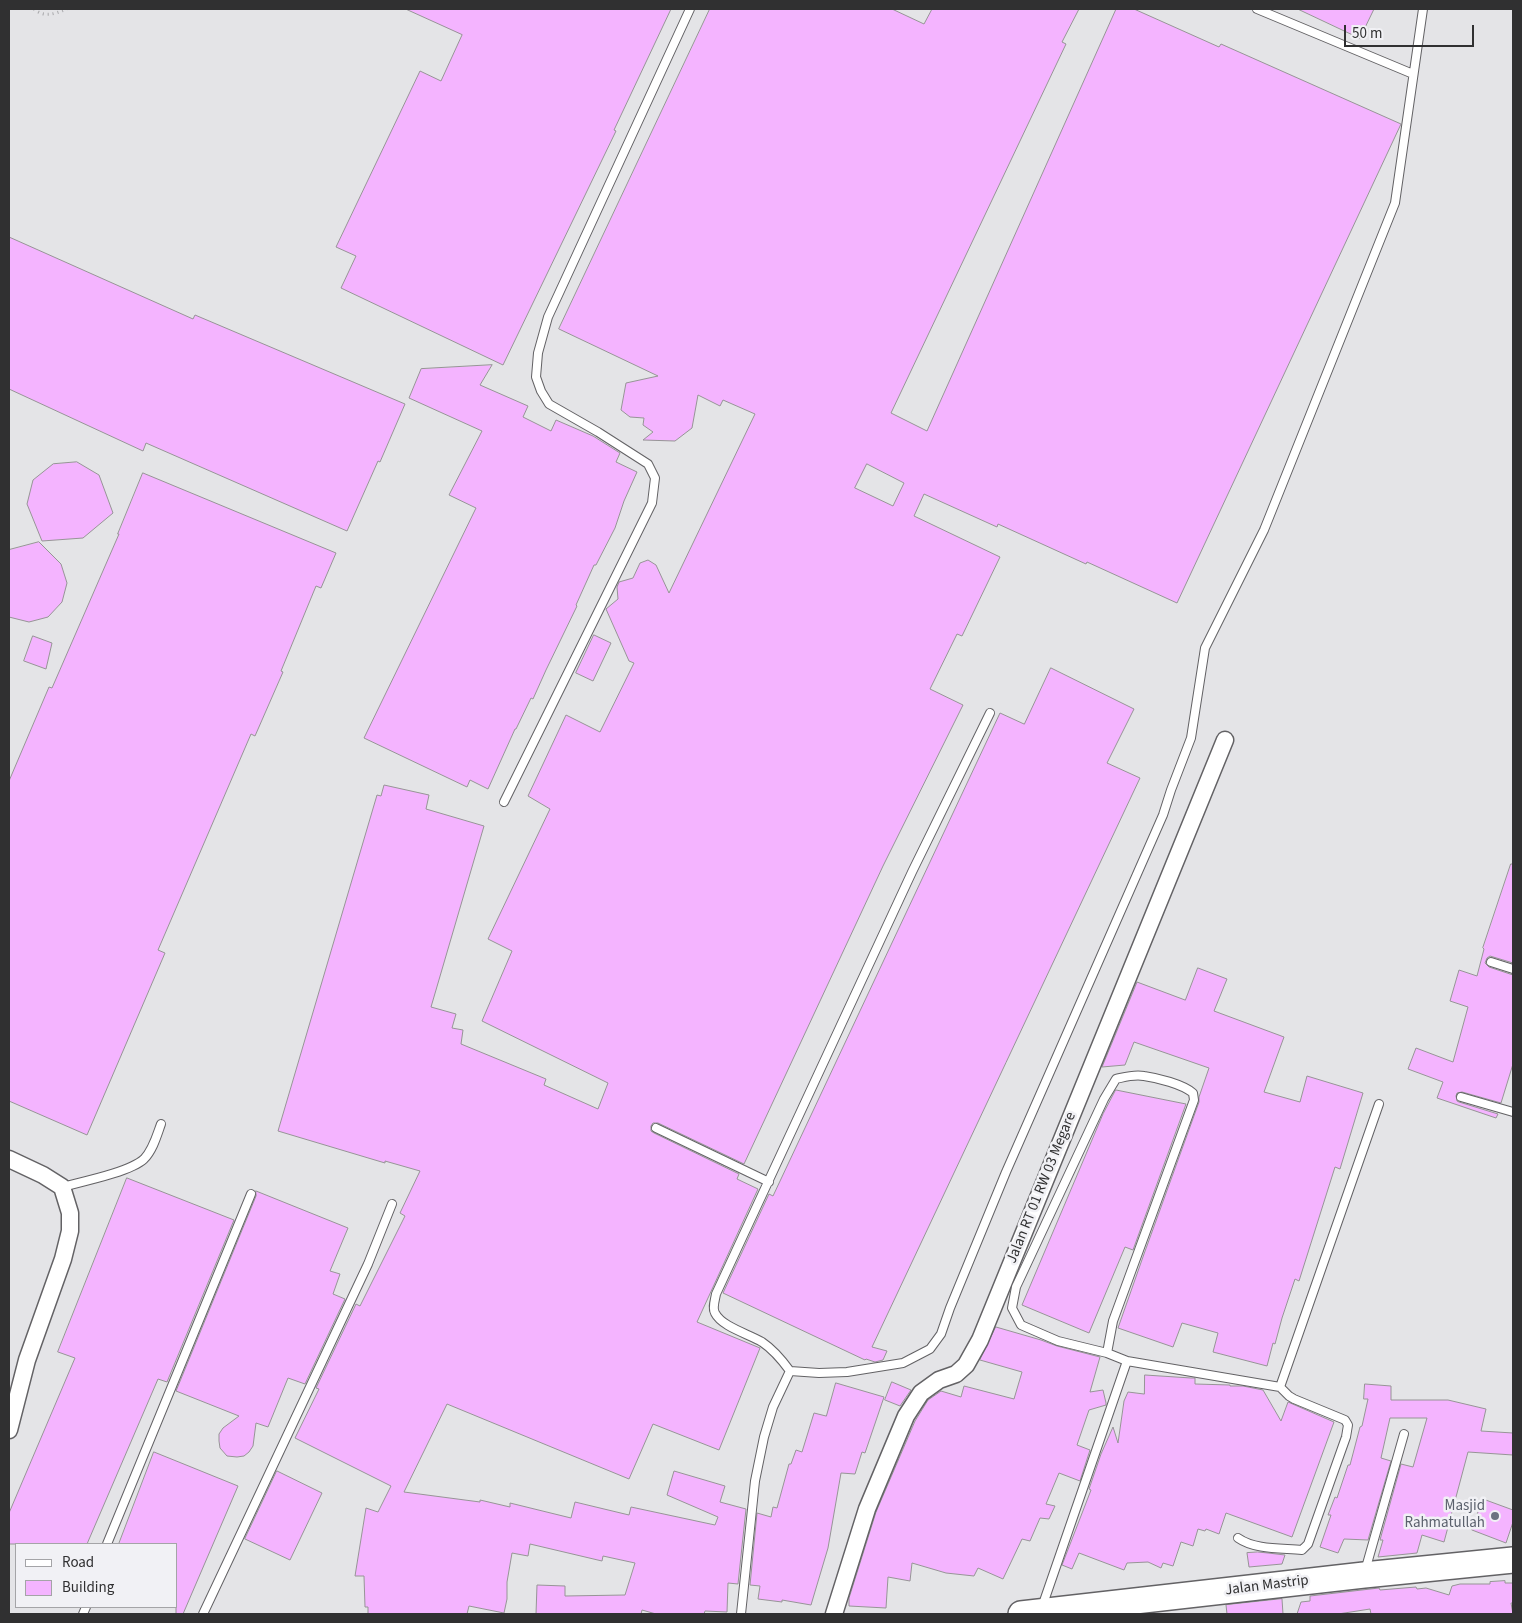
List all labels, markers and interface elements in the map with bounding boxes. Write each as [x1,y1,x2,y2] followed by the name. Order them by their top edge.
[1347,15,1477,47] scale bar
[1352,23,1382,44] text: 50 m
[1003,1110,1081,1266] street label: Jalan RT 01 RW 03 Megare
[1404,1498,1485,1533] place label: Masjid Rahmatullah
[1489,1510,1501,1522] marker: Masjid Rahmatullah
[15,1543,178,1608] legend
[62,1552,94,1573] text: Road
[1224,1572,1310,1600] street label: Jalan Mastrip
[62,1577,114,1598] text: Building

